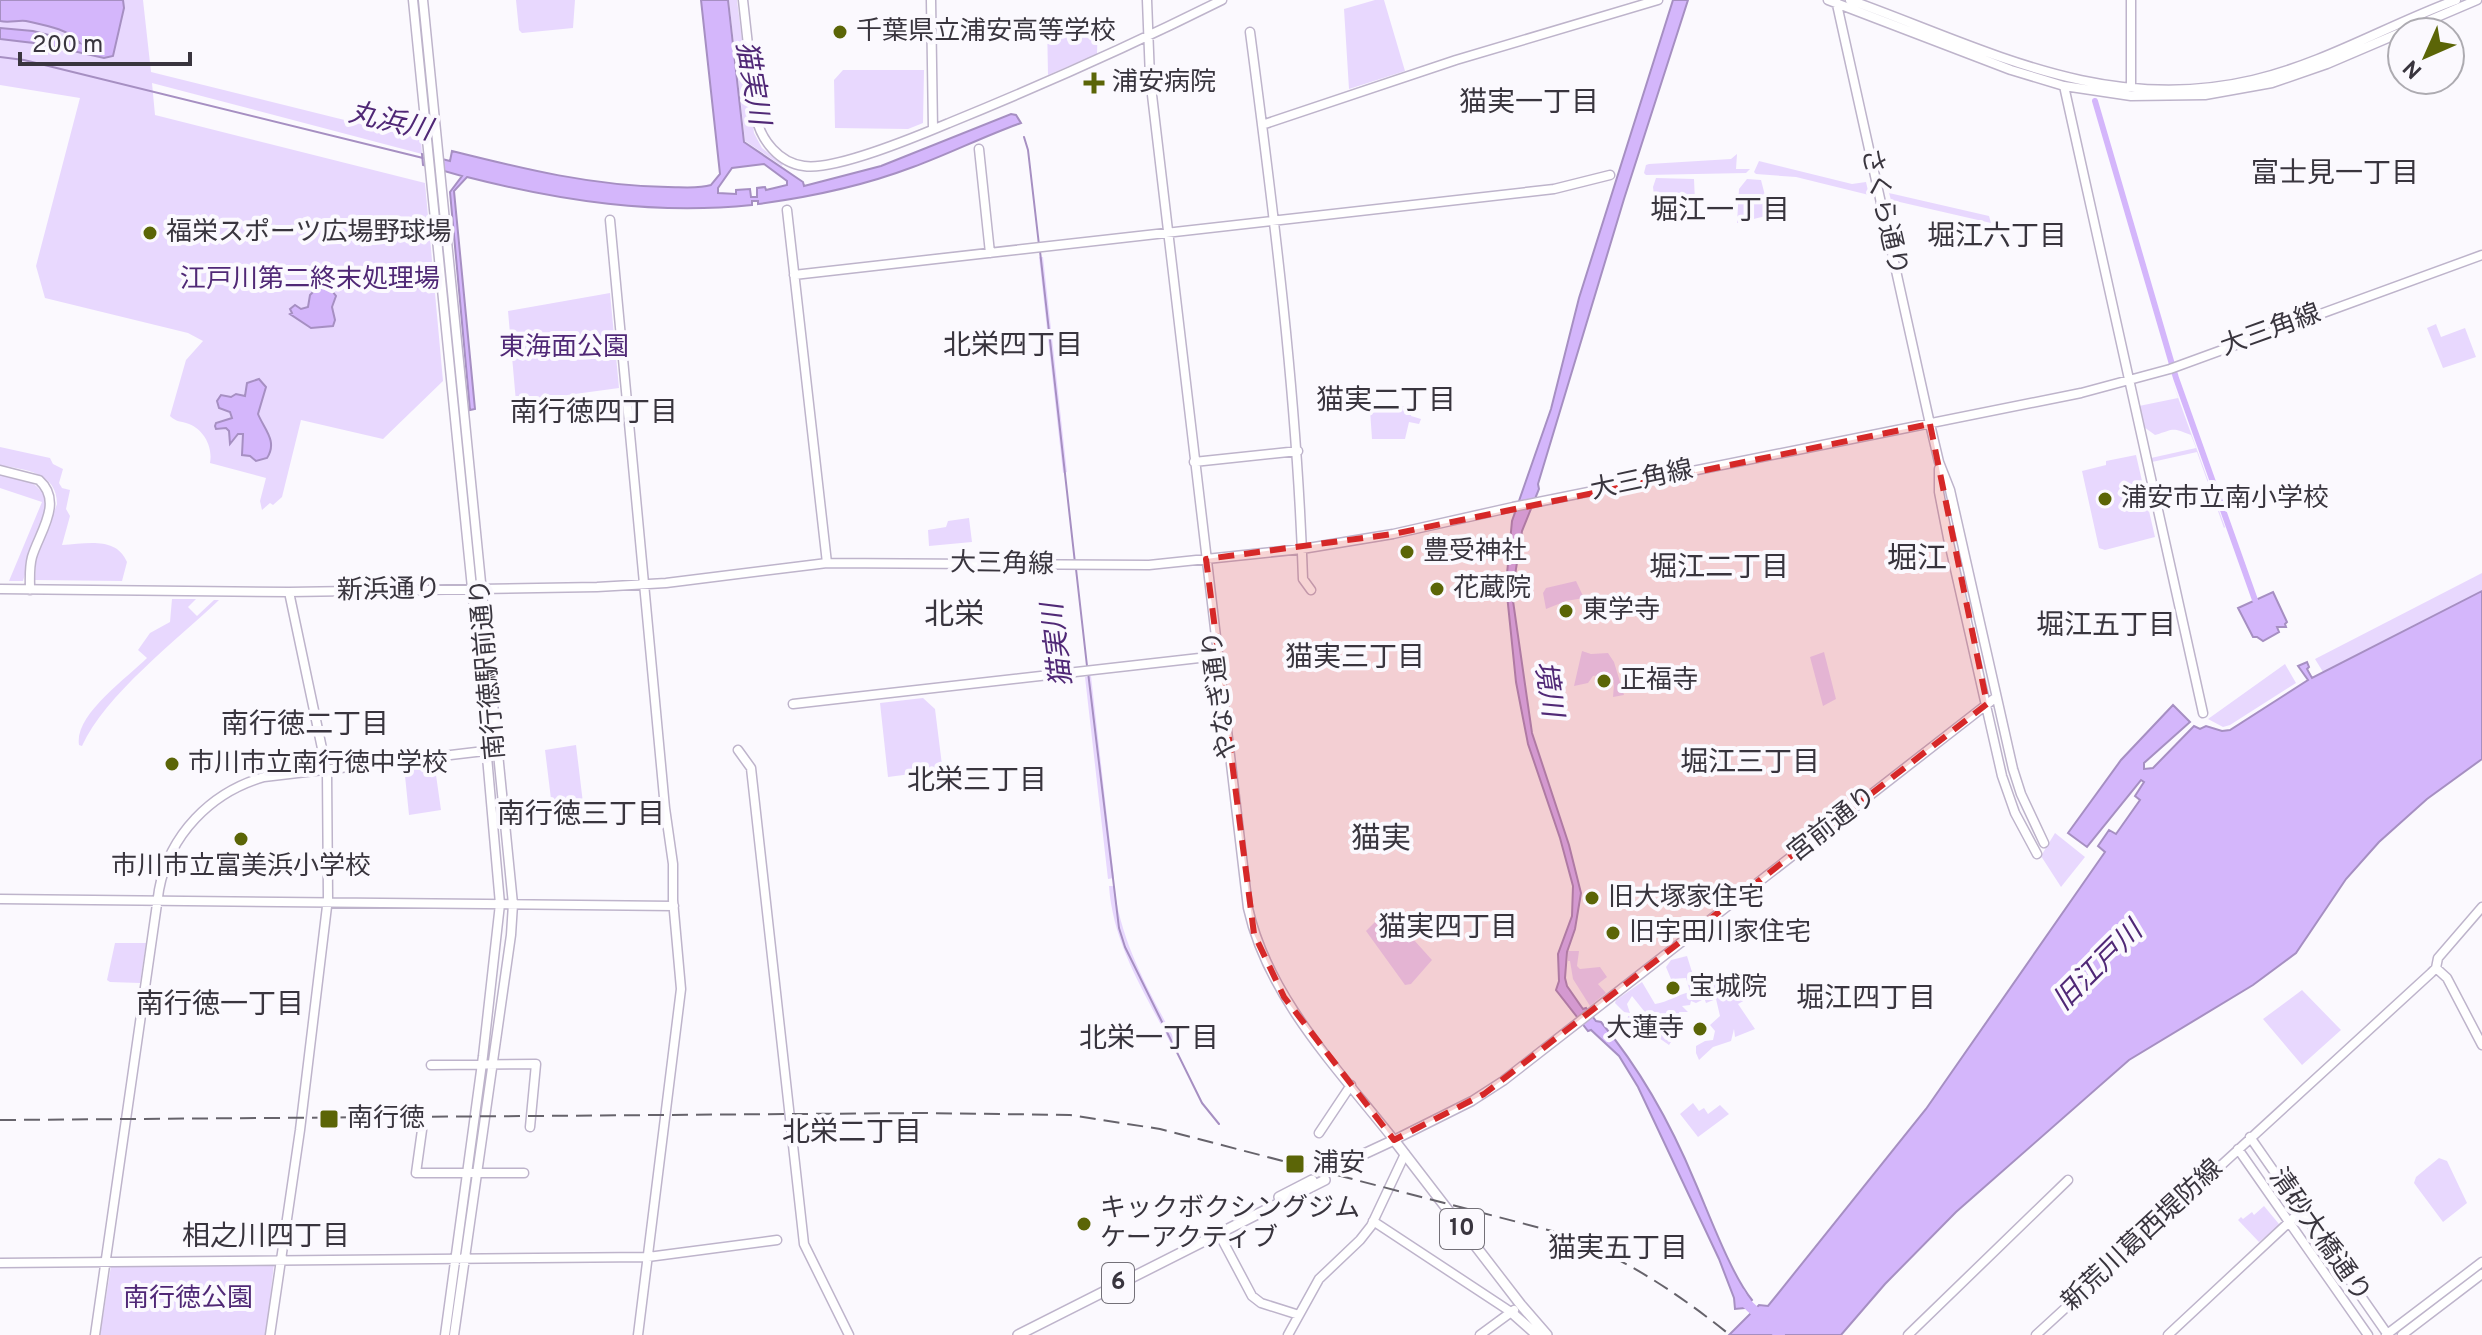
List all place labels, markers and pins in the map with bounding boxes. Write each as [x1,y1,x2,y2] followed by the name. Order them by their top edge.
[856,16,1116,49] place label: 千葉県立浦安高等学校
[831,23,849,41] marker: 千葉県立浦安高等学校
[1112,67,1216,100] place label: 浦安病院
[1083,72,1105,94] marker: 浦安病院
[166,217,451,250] place label: 福栄スポーツ広場野球場
[141,224,159,242] marker: 福栄スポーツ広場野球場
[2121,483,2329,516] place label: 浦安市立南小学校
[2096,490,2114,508] marker: 浦安市立南小学校
[1423,536,1527,569] place label: 豊受神社
[1398,543,1416,561] marker: 豊受神社
[1453,573,1531,606] place label: 花蔵院
[1428,580,1446,598] marker: 花蔵院
[1582,595,1660,628] place label: 東学寺
[1557,602,1575,620] marker: 東学寺
[1620,665,1698,698] place label: 正福寺
[1595,672,1613,690] marker: 正福寺
[188,748,448,781] place label: 市川市立南行徳中学校
[163,755,181,773] marker: 市川市立南行徳中学校
[232,830,250,848] marker: 市川市立富美浜小学校
[111,851,371,884] place label: 市川市立富美浜小学校
[1608,882,1764,915] place label: 旧大塚家住宅
[1583,889,1601,907] marker: 旧大塚家住宅
[1629,917,1811,950] place label: 旧宇田川家住宅
[1604,924,1622,942] marker: 旧宇田川家住宅
[1689,972,1767,1005] place label: 宝城院
[1664,979,1682,997] marker: 宝城院
[1606,1013,1684,1046] place label: 大蓮寺
[1691,1020,1709,1038] marker: 大蓮寺
[347,1103,425,1136] place label: 南行徳
[318,1108,340,1130] marker: 南行徳
[1313,1148,1365,1181] place label: 浦安
[1284,1153,1306,1175] marker: 浦安
[1100,1193,1360,1256] place label: キックボクシングジム ケーアクティブ
[1075,1215,1093,1233] marker: キックボクシングジム ケーアクティブ

